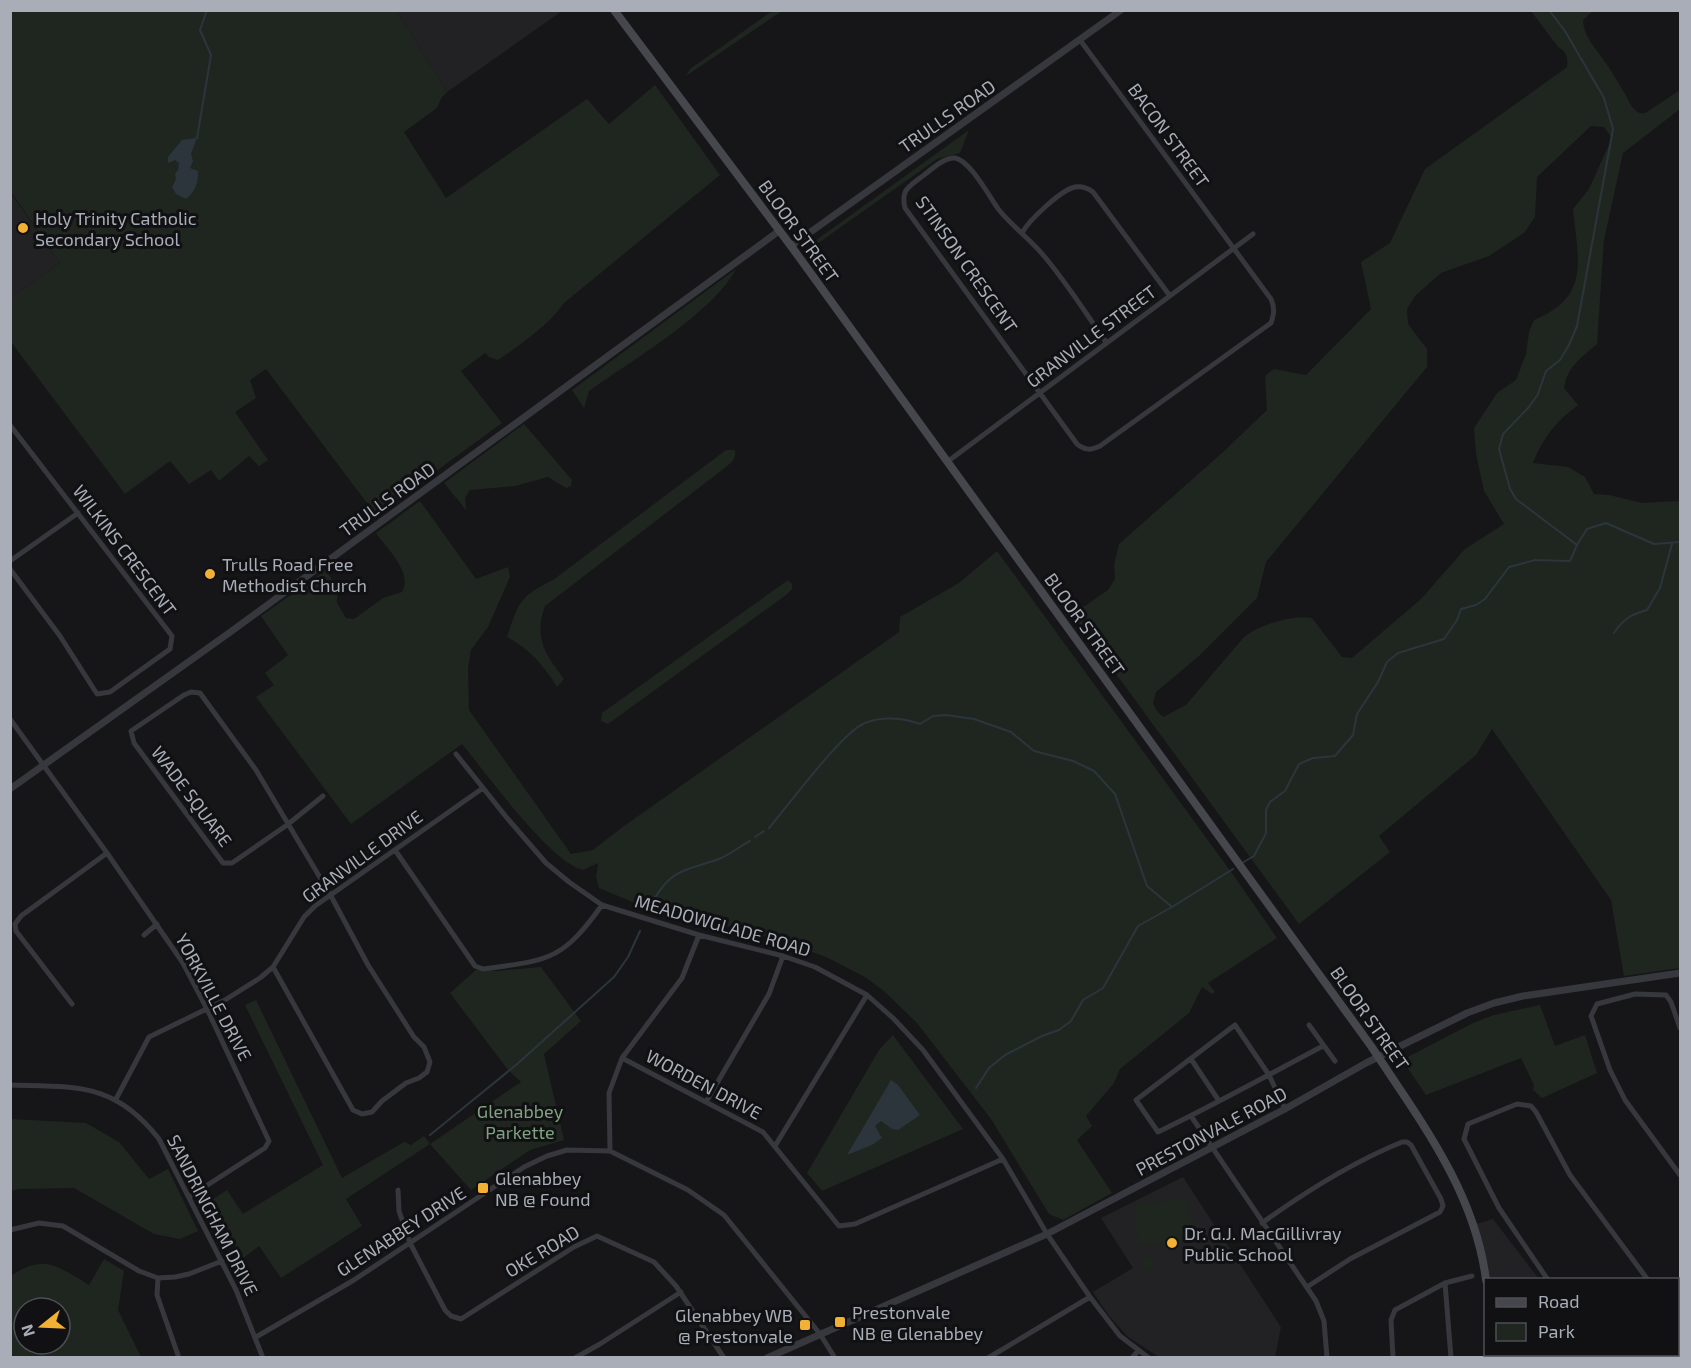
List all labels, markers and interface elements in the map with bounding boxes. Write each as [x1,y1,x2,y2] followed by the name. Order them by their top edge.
[895,75,999,157] street label: TRULLS ROAD
[1124,79,1214,192] street label: BACON STREET
[754,175,844,287] street label: BLOOR STREET
[912,191,1023,337] street label: STINSON CRESCENT
[35,207,197,250] place label: Holy Trinity Catholic Secondary School
[16,221,30,235] marker: Holy Trinity Catholic Secondary School
[1022,280,1161,392] street label: GRANVILLE STREET
[335,457,439,541] street label: TRULLS ROAD
[69,480,182,620] street label: WILKINS CRESCENT
[222,553,367,596] place label: Trulls Road Free Methodist Church
[203,567,217,581] marker: Trulls Road Free Methodist Church
[1040,568,1130,680] street label: BLOOR STREET
[147,741,237,851] street label: WADE SQUARE
[298,805,426,907] street label: GRANVILLE DRIVE
[632,889,814,961] street label: MEADOWGLADE ROAD
[171,930,257,1064] street label: YORKVILLE DRIVE
[1326,962,1414,1075] street label: BLOOR STREET
[642,1044,766,1124] street label: WORDEN DRIVE
[1132,1082,1290,1180] street label: PRESTONVALE ROAD
[477,1100,564,1143] park label: Glenabbey Parkette
[163,1131,263,1299] street label: SANDRINGHAM DRIVE
[495,1167,590,1210] place label: Glenabbey NB @ Found
[332,1181,470,1281] street label: GLENABBEY DRIVE
[476,1181,490,1195] marker: Glenabbey NB @ Found
[501,1220,583,1282] street label: OKE ROAD
[1184,1222,1342,1265] place label: Dr. G.J. MacGillivray Public School
[1165,1236,1179,1250] marker: Dr. G.J. MacGillivray Public School
[1484,1278,1679,1356] legend
[1538,1290,1579,1312] text: Road
[12,1296,72,1356] north arrow
[852,1301,984,1344] place label: Prestonvale NB @ Glenabbey
[675,1304,793,1347] place label: Glenabbey WB @ Prestonvale
[833,1315,847,1329] marker: Prestonvale NB @ Glenabbey
[798,1318,812,1332] marker: Glenabbey WB @ Prestonvale
[1538,1320,1575,1342] text: Park
[16,1322,38,1339] text: N

